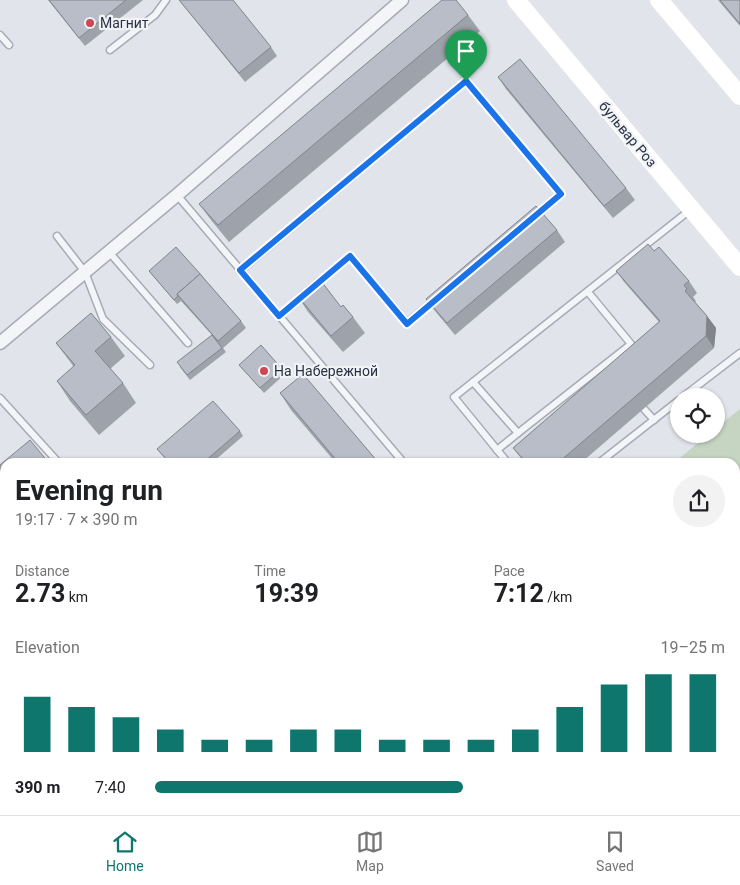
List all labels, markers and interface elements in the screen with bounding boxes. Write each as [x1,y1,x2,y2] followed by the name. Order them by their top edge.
[100,15,149,31] place label: Магнит
[84,17,96,29] marker: Магнит
[445,30,487,81] pin
[452,37,480,65] icon: arrive
[596,98,660,170] street label: бульвар Роз
[274,363,378,379] place label: На Набережной
[258,365,270,377] marker: На Набережной
[670,388,725,443] map controls
[670,388,725,443] button: locate
[15,474,163,507] text: Evening run
[673,475,725,527] button: share
[15,510,137,529] text: 19:17 · 7 × 390 m
[15,563,70,579] text: Distance
[254,563,286,579] text: Time
[494,563,525,579] text: Pace
[15,579,65,608] text: 2.73
[254,579,319,608] text: 19:39
[494,579,544,608] text: 7:12
[65,589,88,605] text: km
[544,589,572,605] text: /km
[15,638,80,657] text: Elevation
[661,638,725,657] text: 19–25 m
[15,778,60,797] text: 390 m
[95,778,126,797] text: 7:40
[106,828,144,874] tab: Home
[356,828,384,874] tab: Map
[596,828,634,874] tab: Saved

